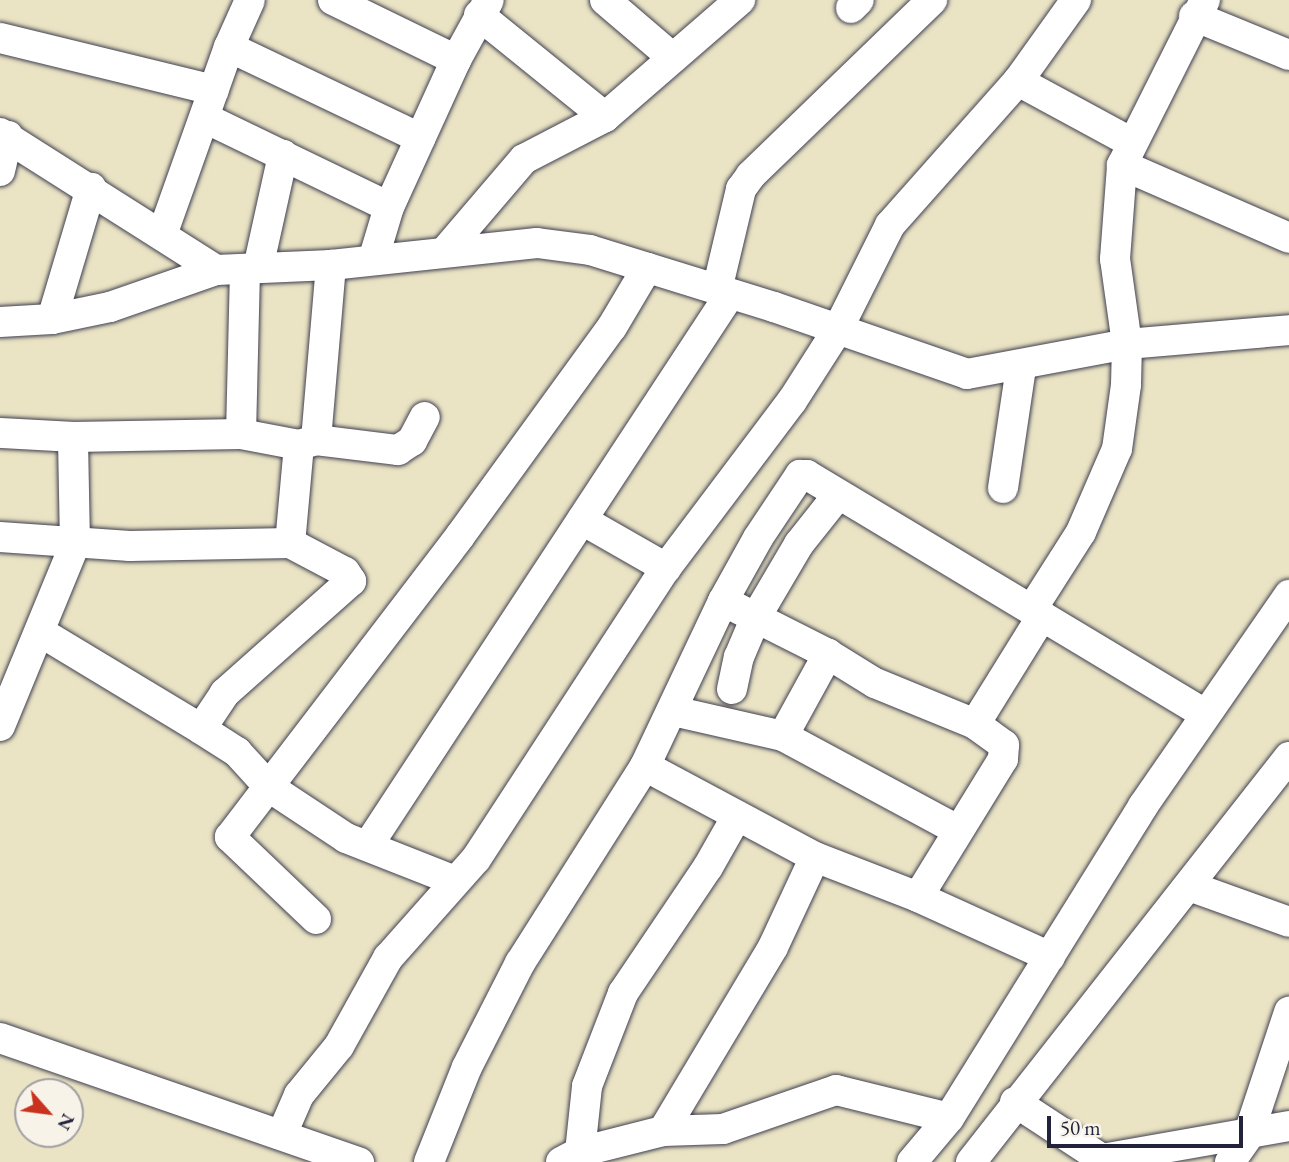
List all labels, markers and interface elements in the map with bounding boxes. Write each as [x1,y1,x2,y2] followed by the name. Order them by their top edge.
[14,1078,84,1148] north arrow
[1051,1102,1247,1146] scale bar
[52,1109,81,1135] text: N
[1060,1114,1101,1141] text: 50 m

